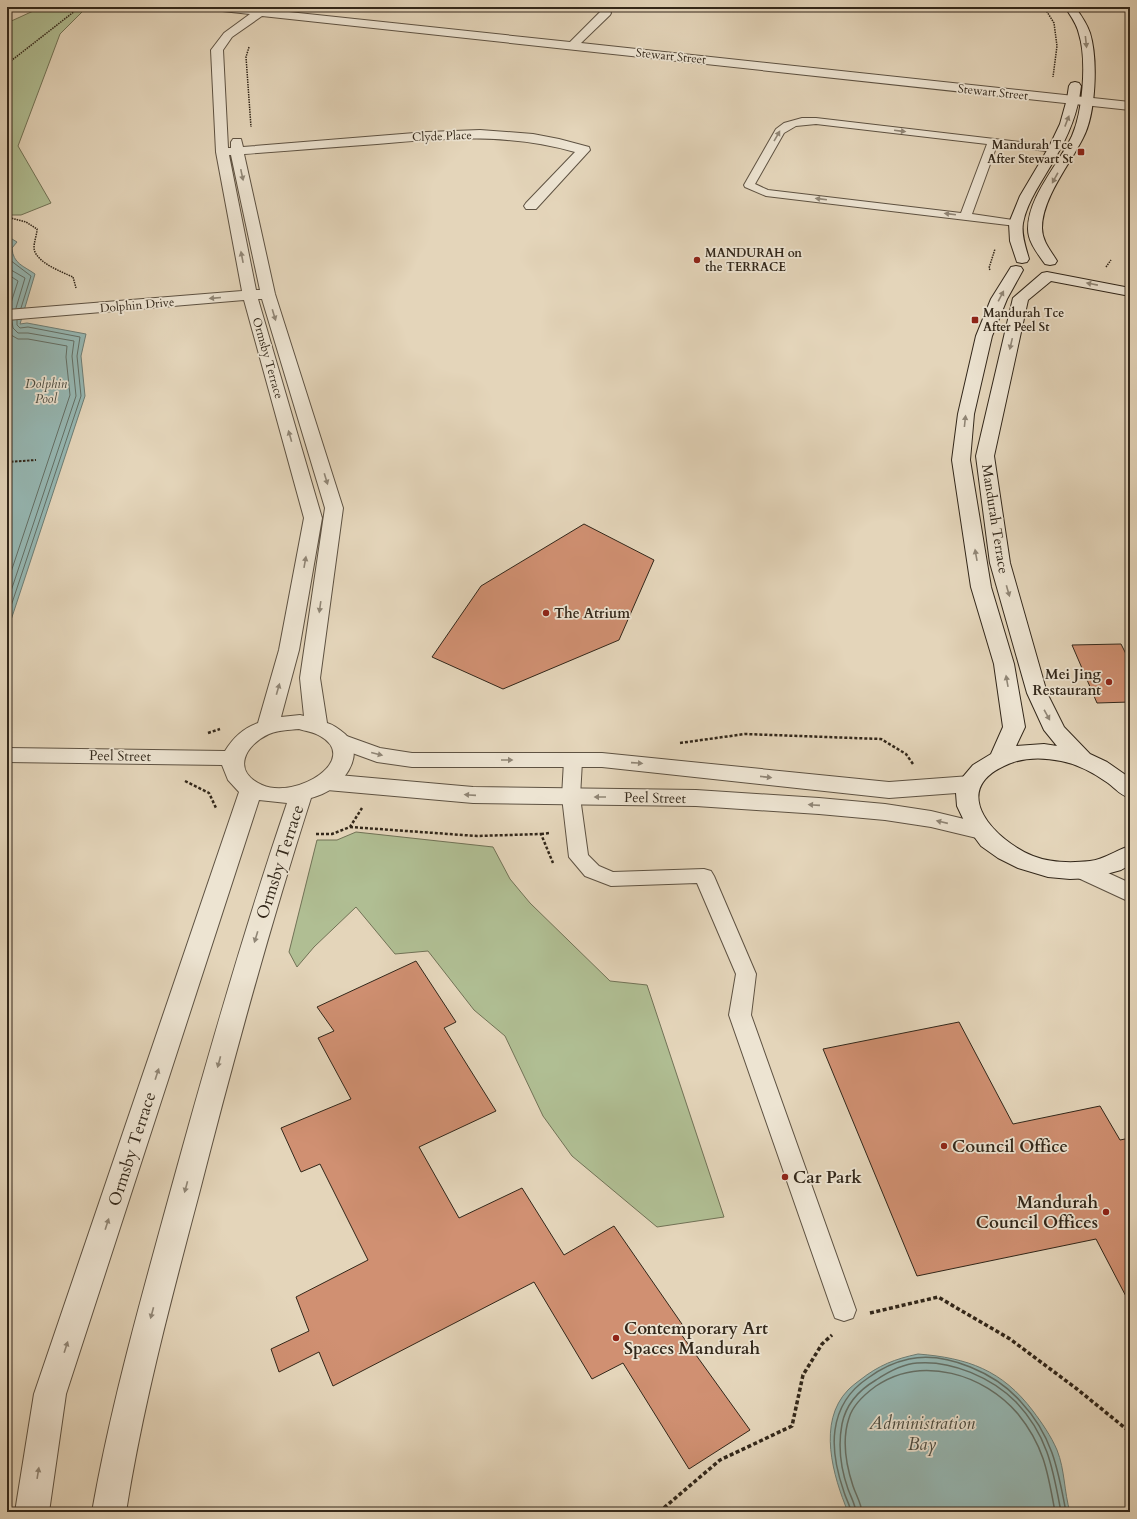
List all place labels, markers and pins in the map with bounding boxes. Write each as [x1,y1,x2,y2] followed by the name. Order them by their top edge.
[987,137,1074,167] place label: Mandurah Tce After Stewart St
[1076,147,1086,157] marker: Mandurah Tce After Stewart St
[705,245,802,275] place label: MANDURAH on the TERRACE
[692,255,702,265] marker: MANDURAH on the TERRACE
[983,305,1064,335] place label: Mandurah Tce After Peel St
[970,315,980,325] marker: Mandurah Tce After Peel St
[554,604,630,623] place label: The Atrium
[541,608,551,618] marker: The Atrium
[1032,665,1102,700] place label: Mei Jing Restaurant
[1104,677,1114,687] marker: Mei Jing Restaurant
[952,1135,1068,1158] place label: Council Office
[939,1141,949,1151] marker: Council Office
[793,1166,862,1189] place label: Car Park
[780,1172,790,1182] marker: Car Park
[976,1191,1098,1234] place label: Mandurah Council Offices
[1101,1207,1111,1217] marker: Mandurah Council Offices
[624,1317,768,1360] place label: Contemporary Art Spaces Mandurah
[611,1333,621,1343] marker: Contemporary Art Spaces Mandurah

